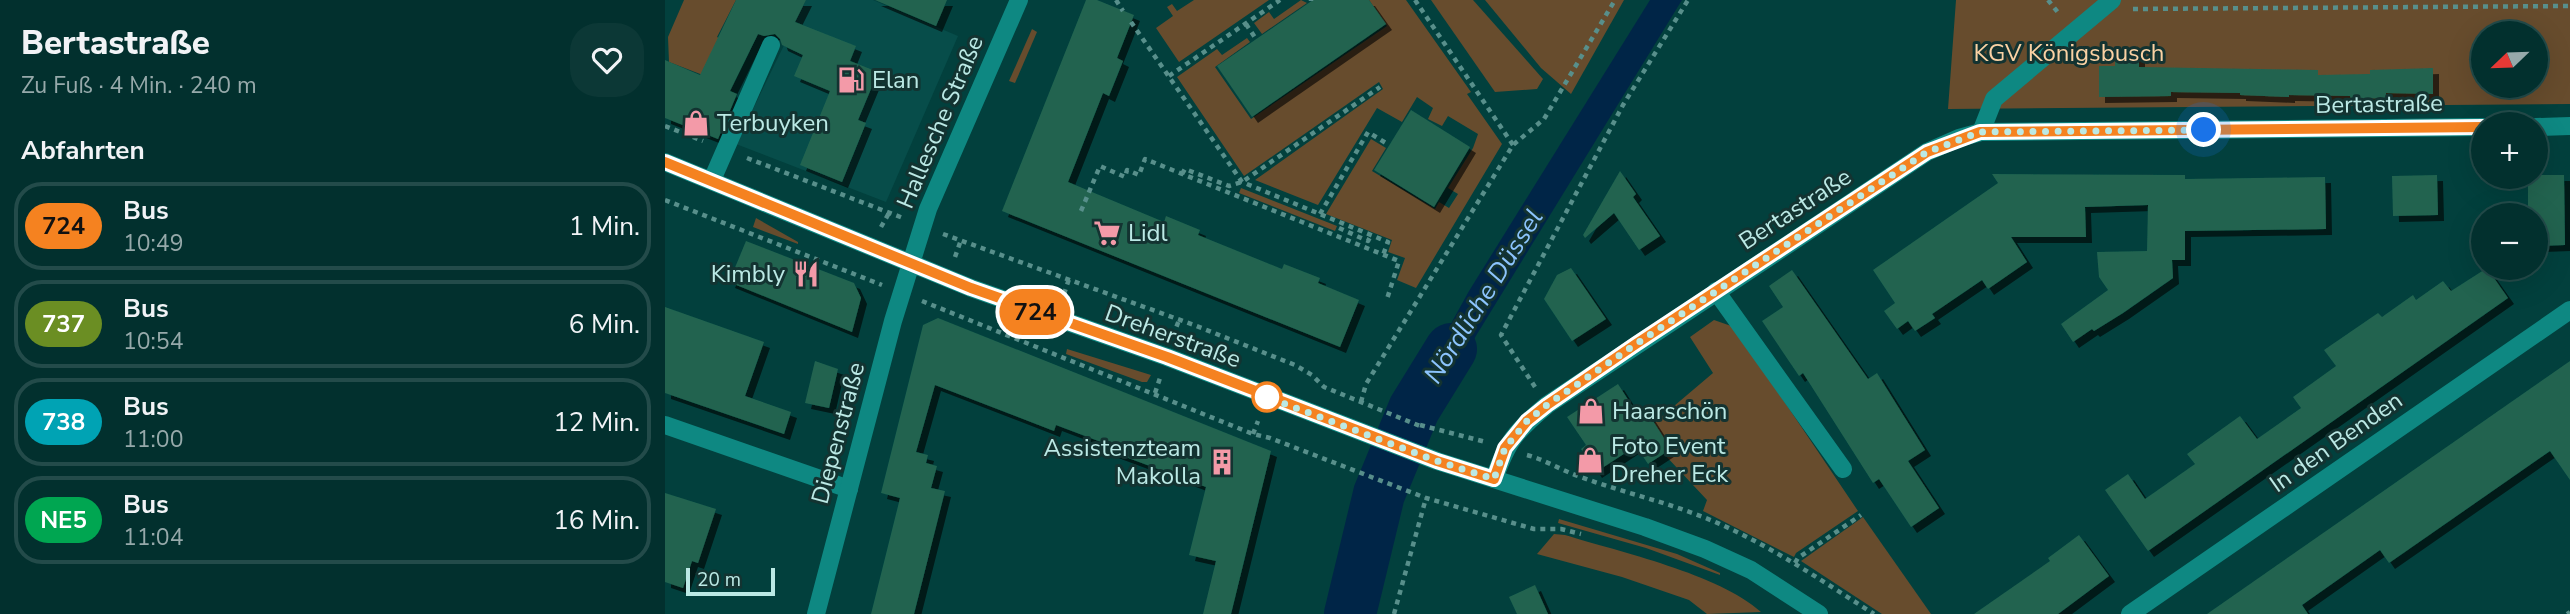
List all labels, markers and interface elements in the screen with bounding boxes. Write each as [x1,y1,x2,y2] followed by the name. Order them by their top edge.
[21,21,210,66] text: Bertastraße
[2471,21,2548,98] north arrow
[2471,21,2548,280] map controls
[570,23,644,97] button: heart
[889,31,991,213] street label: Hallesche Straße
[1974,37,2164,69] park label: KGV Königsbusch
[872,64,919,96] place label: Elan
[836,65,866,95] fuel station icon: Elan
[21,70,257,101] text: Zu Fuß · 4 Min. · 240 m
[2315,87,2443,121] street label: Bertastraße
[717,107,829,139] place label: Terbuyken
[681,108,711,138] shop icon: Terbuyken
[2186,112,2221,147] your location
[2471,112,2548,189] button: +
[21,133,145,168] text: Abfahrten
[1733,161,1857,257] street label: Bertastraße
[123,193,169,228] text: Bus
[1416,202,1551,390] water label: Nördliche Düssel
[2471,203,2548,280] button: −
[569,209,640,244] text: 1 Min.
[42,210,85,242] text: 724
[1128,217,1168,249] place label: Lidl
[1092,218,1122,248] supermarket icon: Lidl
[123,228,183,259] text: 10:49
[711,258,786,290] place label: Kimbly
[791,259,821,289] restaurant icon: Kimbly
[995,289,1075,335] line badge: 724
[123,291,169,326] text: Bus
[1013,296,1057,328] text: 724
[1101,297,1245,375] street label: Dreherstraße
[569,307,640,342] text: 6 Min.
[42,308,85,340] text: 737
[123,326,183,357] text: 10:54
[804,359,872,507] street label: Diepenstraße
[1252,382,1282,412] unlabelled marker
[2263,384,2409,500] street label: In den Benden
[123,389,169,424] text: Bus
[1612,395,1727,427] place label: Haarschön
[1576,396,1606,426] shop icon: Haarschön
[553,405,640,440] text: 12 Min.
[42,406,85,438] text: 738
[123,424,183,455] text: 11:00
[1611,430,1729,490] place label: Foto Event Dreher Eck
[1043,432,1201,492] place label: Assistenzteam Makolla
[1575,445,1605,475] shop icon: Foto Event Dreher Eck
[1207,447,1237,477] building icon: Assistenzteam Makolla
[123,487,169,522] text: Bus
[553,503,640,538] text: 16 Min.
[40,504,87,536] text: NE5
[123,522,183,553] text: 11:04
[686,565,775,597] scale bar
[697,567,741,593] text: 20 m

